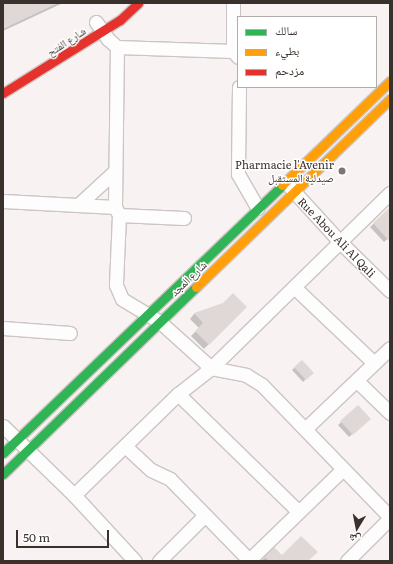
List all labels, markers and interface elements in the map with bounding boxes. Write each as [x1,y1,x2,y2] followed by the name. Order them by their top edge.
[237,16,377,88] legend
[275,21,297,39] text: سالك
[44,24,88,58] street label: شارع الفتح
[275,41,299,59] text: بطيء
[275,61,304,79] text: مزدحم
[235,158,334,184] place label: Pharmacie l'Avenir صيدلية المستقبل
[337,166,347,176] marker: Pharmacie l'Avenir صيدلية المستقبل
[296,194,378,280] street label: Rue Abou Ali Al Qali
[167,258,209,298] street label: شارع المجد
[337,508,377,548] north arrow
[18,522,111,548] scale bar
[23,528,50,546] text: 50 m
[348,531,362,549] text: ش

